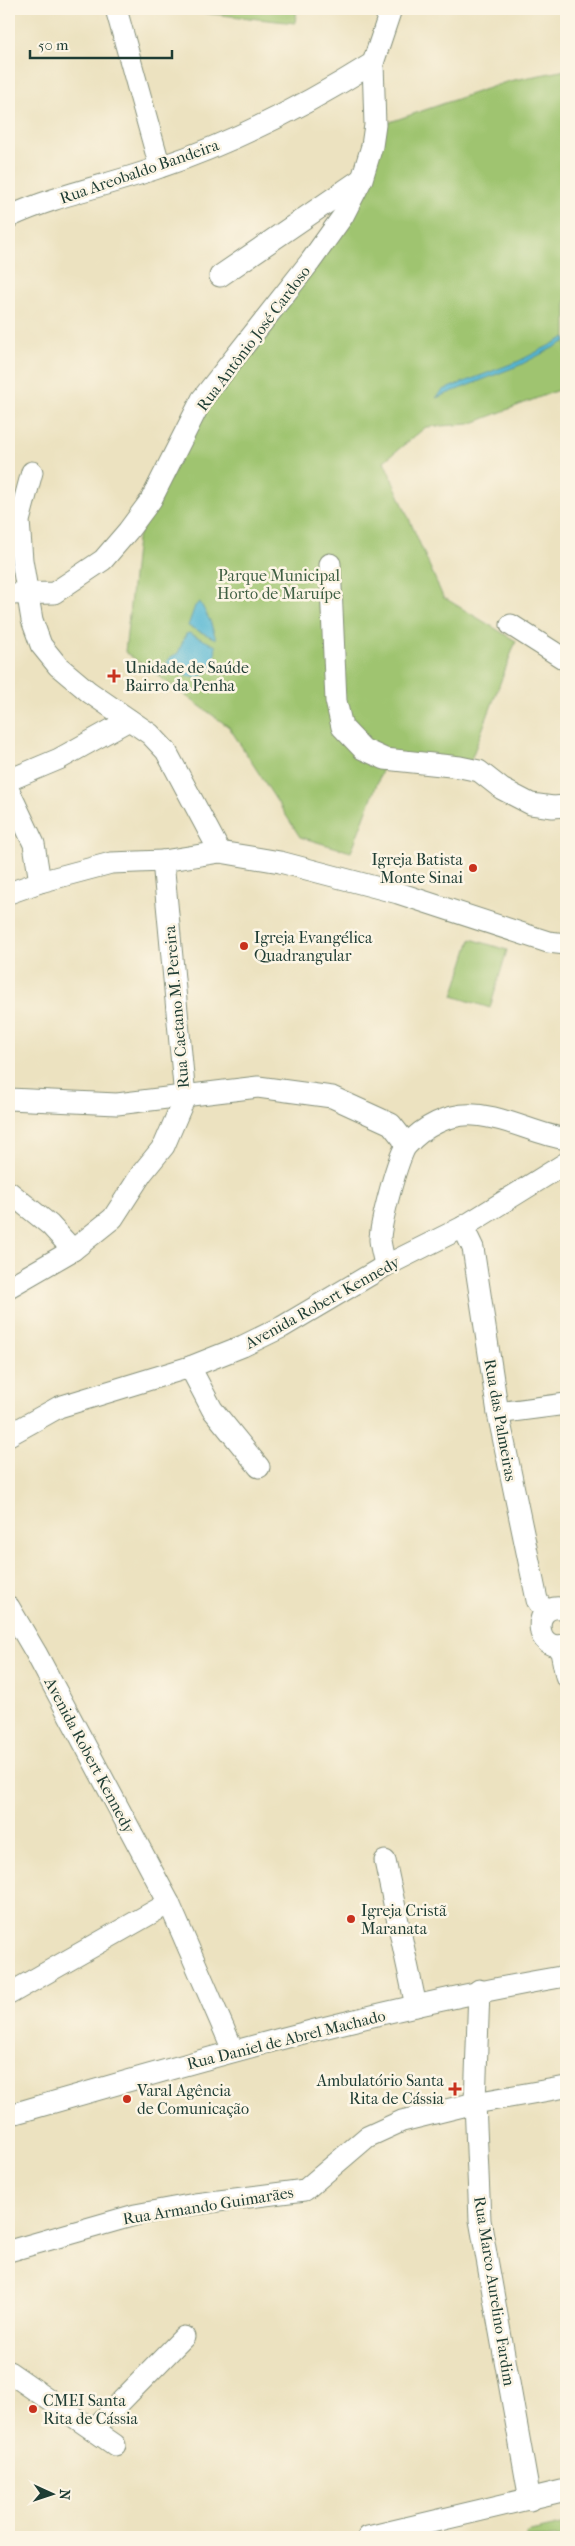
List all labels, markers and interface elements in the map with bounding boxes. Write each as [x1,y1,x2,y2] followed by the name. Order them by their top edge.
[30,28,172,60] scale bar
[38,36,69,54] text: 50 m
[57,135,222,208] street label: Rua Areobaldo Bandeira
[193,262,314,415] street label: Rua Antônio José Cardoso
[217,566,341,603] park label: Parque Municipal Horto de Maruípe
[125,658,249,695] place label: Unidade de Saúde Bairro da Penha
[107,669,121,683] marker: Unidade de Saúde Bairro da Penha
[371,850,464,887] place label: Igreja Batista Monte Sinai
[467,862,479,874] marker: Igreja Batista Monte Sinai
[160,924,193,1089] street label: Rua Caetano M. Pereira
[254,928,373,965] place label: Igreja Evangélica Quadrangular
[238,940,250,952] marker: Igreja Evangélica Quadrangular
[241,1252,403,1353] street label: Avenida Robert Kennedy
[480,1357,521,1483] street label: Rua das Palmeiras
[40,1673,139,1837] street label: Avenida Robert Kennedy
[361,1901,447,1938] place label: Igreja Cristã Maranata
[345,1913,357,1925] marker: Igreja Cristã Maranata
[185,2006,387,2073] street label: Rua Daniel de Abrel Machado
[316,2071,445,2108] place label: Ambulatório Santa Rita de Cássia
[136,2081,249,2118] place label: Varal Agência de Comunicação
[448,2082,462,2096] marker: Ambulatório Santa Rita de Cássia
[121,2093,133,2105] marker: Varal Agência de Comunicação
[121,2183,295,2228] street label: Rua Armando Guimarães
[470,2195,519,2388] street label: Rua Marco Aurelino Fardim
[43,2391,139,2428] place label: CMEI Santa Rita de Cássia
[27,2403,39,2415] marker: CMEI Santa Rita de Cássia
[28,2468,78,2518] north arrow
[56,2489,73,2501] text: N

